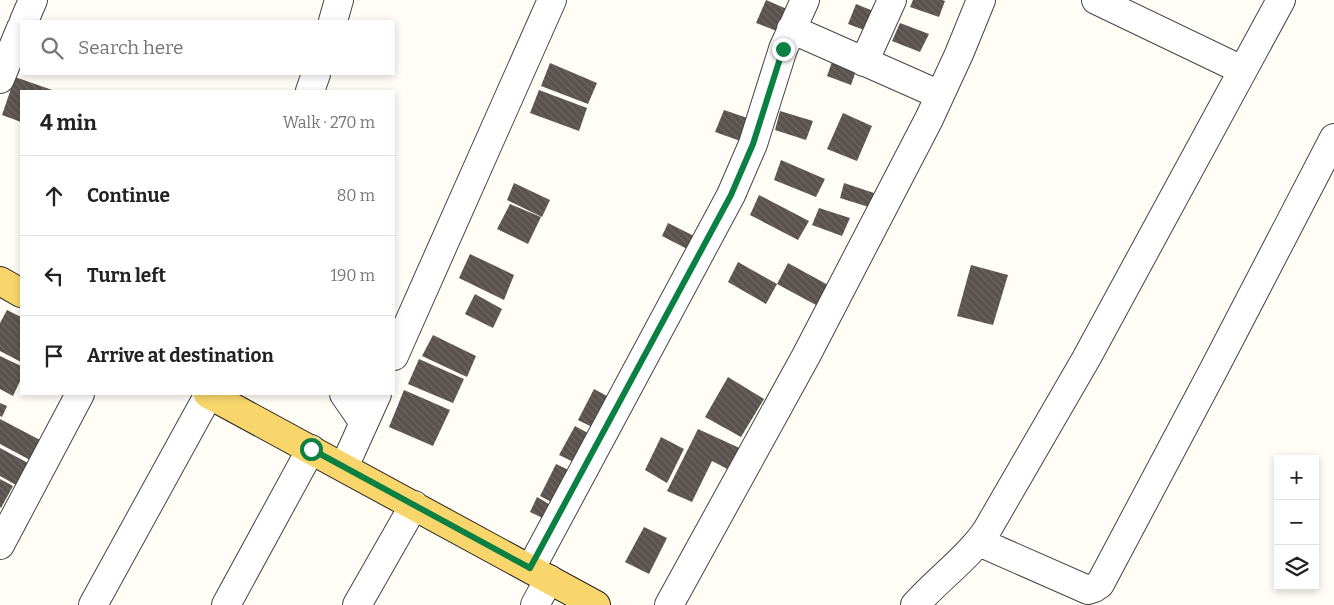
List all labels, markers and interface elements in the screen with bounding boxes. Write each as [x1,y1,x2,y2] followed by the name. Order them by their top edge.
[20,20,395,75] search box
[38,34,66,62] icon: search
[78,36,183,59] text: Search here
[772,38,795,61] route end
[40,110,97,136] text: 4 min
[283,113,375,132] text: Walk · 270 m
[40,182,68,210] icon: ahead
[87,184,170,207] text: Continue
[337,186,375,205] text: 80 m
[40,262,68,290] icon: left
[87,264,166,287] text: Turn left
[330,266,375,285] text: 190 m
[40,342,68,370] icon: arrive
[87,344,274,367] text: Arrive at destination
[300,438,323,461] route start
[1274,455,1319,590] map controls
[1274,455,1319,500] button: +
[1274,500,1319,545] button: −
[1274,545,1319,590] button: layers

